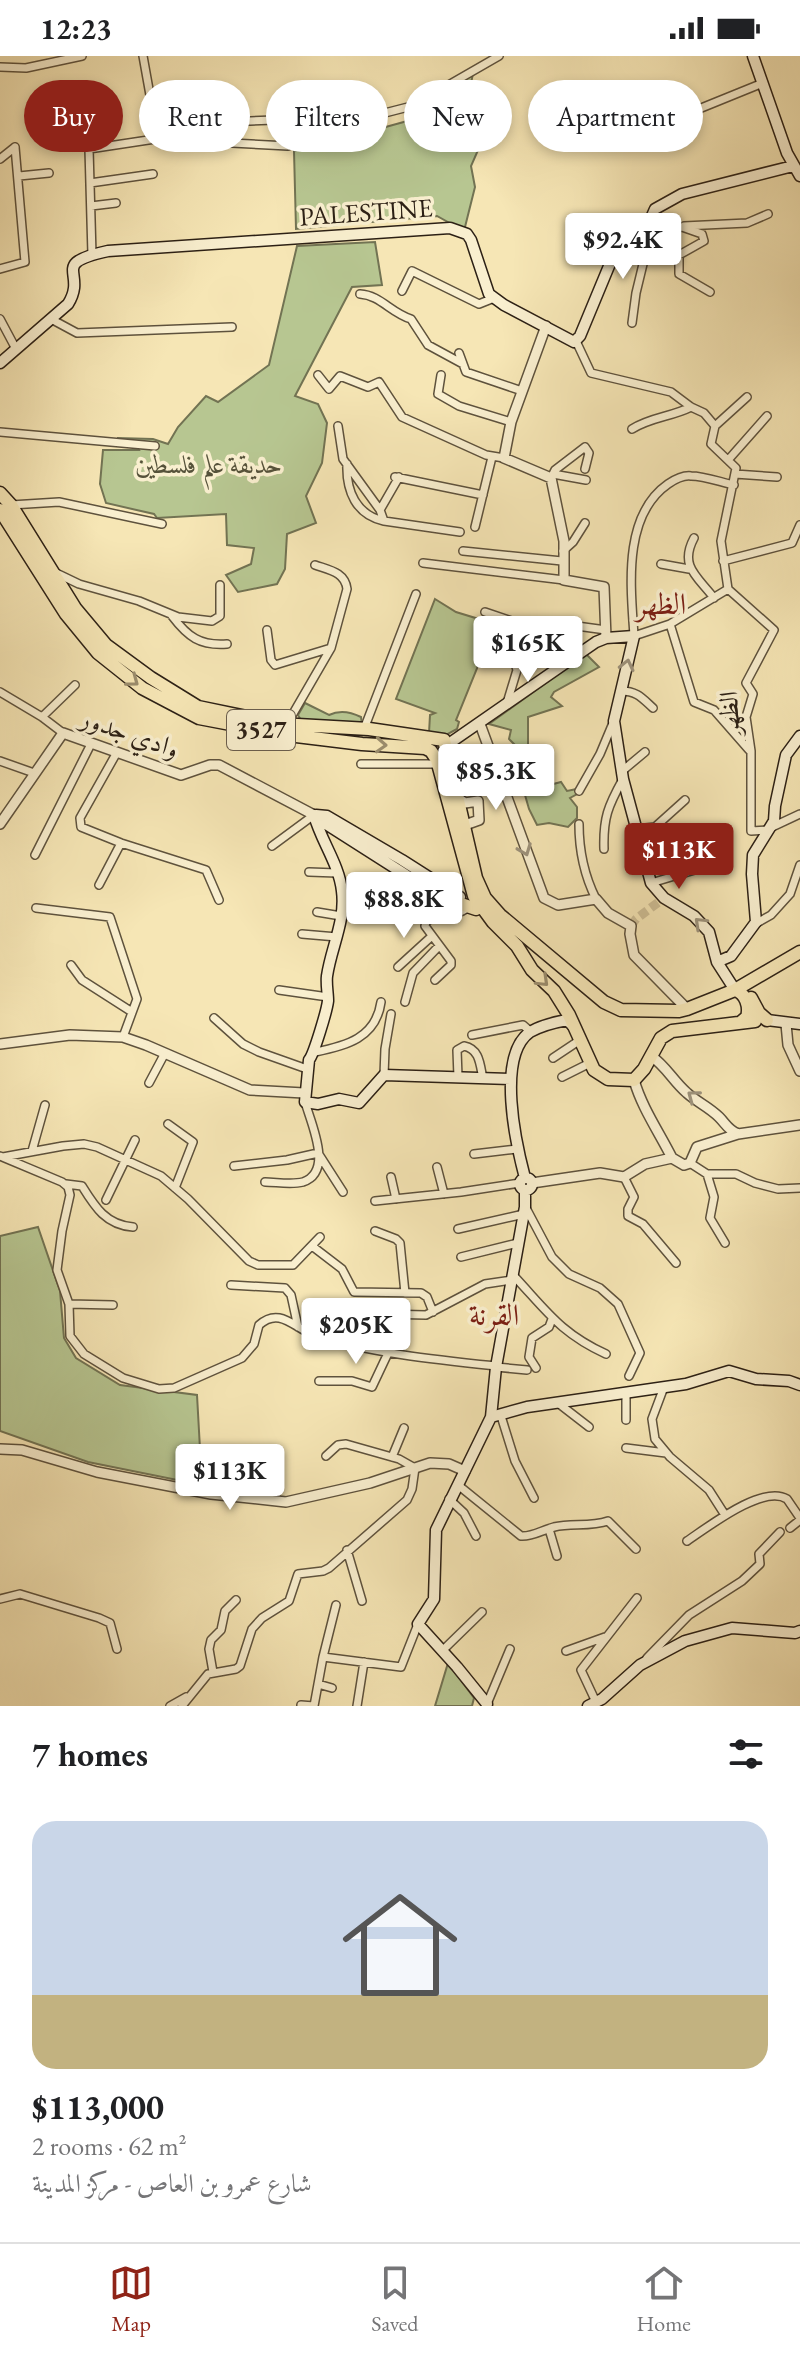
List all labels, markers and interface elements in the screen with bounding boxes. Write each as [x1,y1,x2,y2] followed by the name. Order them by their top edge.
[40,9,112,48] text: 12:23
[24,80,123,152] chip: Buy
[139,80,250,152] chip: Rent
[266,80,388,152] chip: Filters
[404,80,512,152] chip: New
[528,80,703,152] chip: Apartment
[298,190,434,234] street label: PALESTINE
[558,213,688,281] pin: $92.4K
[583,222,663,256] text: $92.4K
[135,447,283,490] park label: حديقة علم فلسطين
[633,584,686,623] district label: الظهر
[472,616,584,684] pin: $165K
[491,625,565,659] text: $165K
[618,658,635,672] one-way arrow
[124,671,139,685] one-way arrow
[711,691,747,738] street label: الظهر
[72,699,184,769] street label: وادي جدور
[227,710,295,750] road number: 3527
[375,736,388,753] one-way arrow
[431,744,561,812] pin: $85.3K
[456,753,536,787] text: $85.3K
[623,823,735,891] pin: $113K
[642,832,716,866] text: $113K
[515,842,532,856] one-way arrow
[339,872,469,940] pin: $88.8K
[364,881,444,915] text: $88.8K
[695,917,709,932] one-way arrow
[534,972,548,986] one-way arrow
[687,1092,702,1106] one-way arrow
[469,1295,519,1334] district label: القرنة
[300,1298,412,1366] pin: $205K
[319,1307,393,1341] text: $205K
[174,1444,286,1512] pin: $113K
[193,1453,267,1487] text: $113K
[32,1732,148,1776] text: 7 homes
[724,1732,768,1776] icon: filters
[328,1873,472,2017] icon: home
[32,2085,164,2129] text: $113,000
[32,2129,187,2163] text: 2 rooms · 62 m²
[32,2166,312,2200] text: شارع عمرو بن العاص - مركز المدينة
[109,2261,153,2338] tab: Map
[371,2261,418,2338] tab: Saved
[637,2261,691,2338] tab: Home

